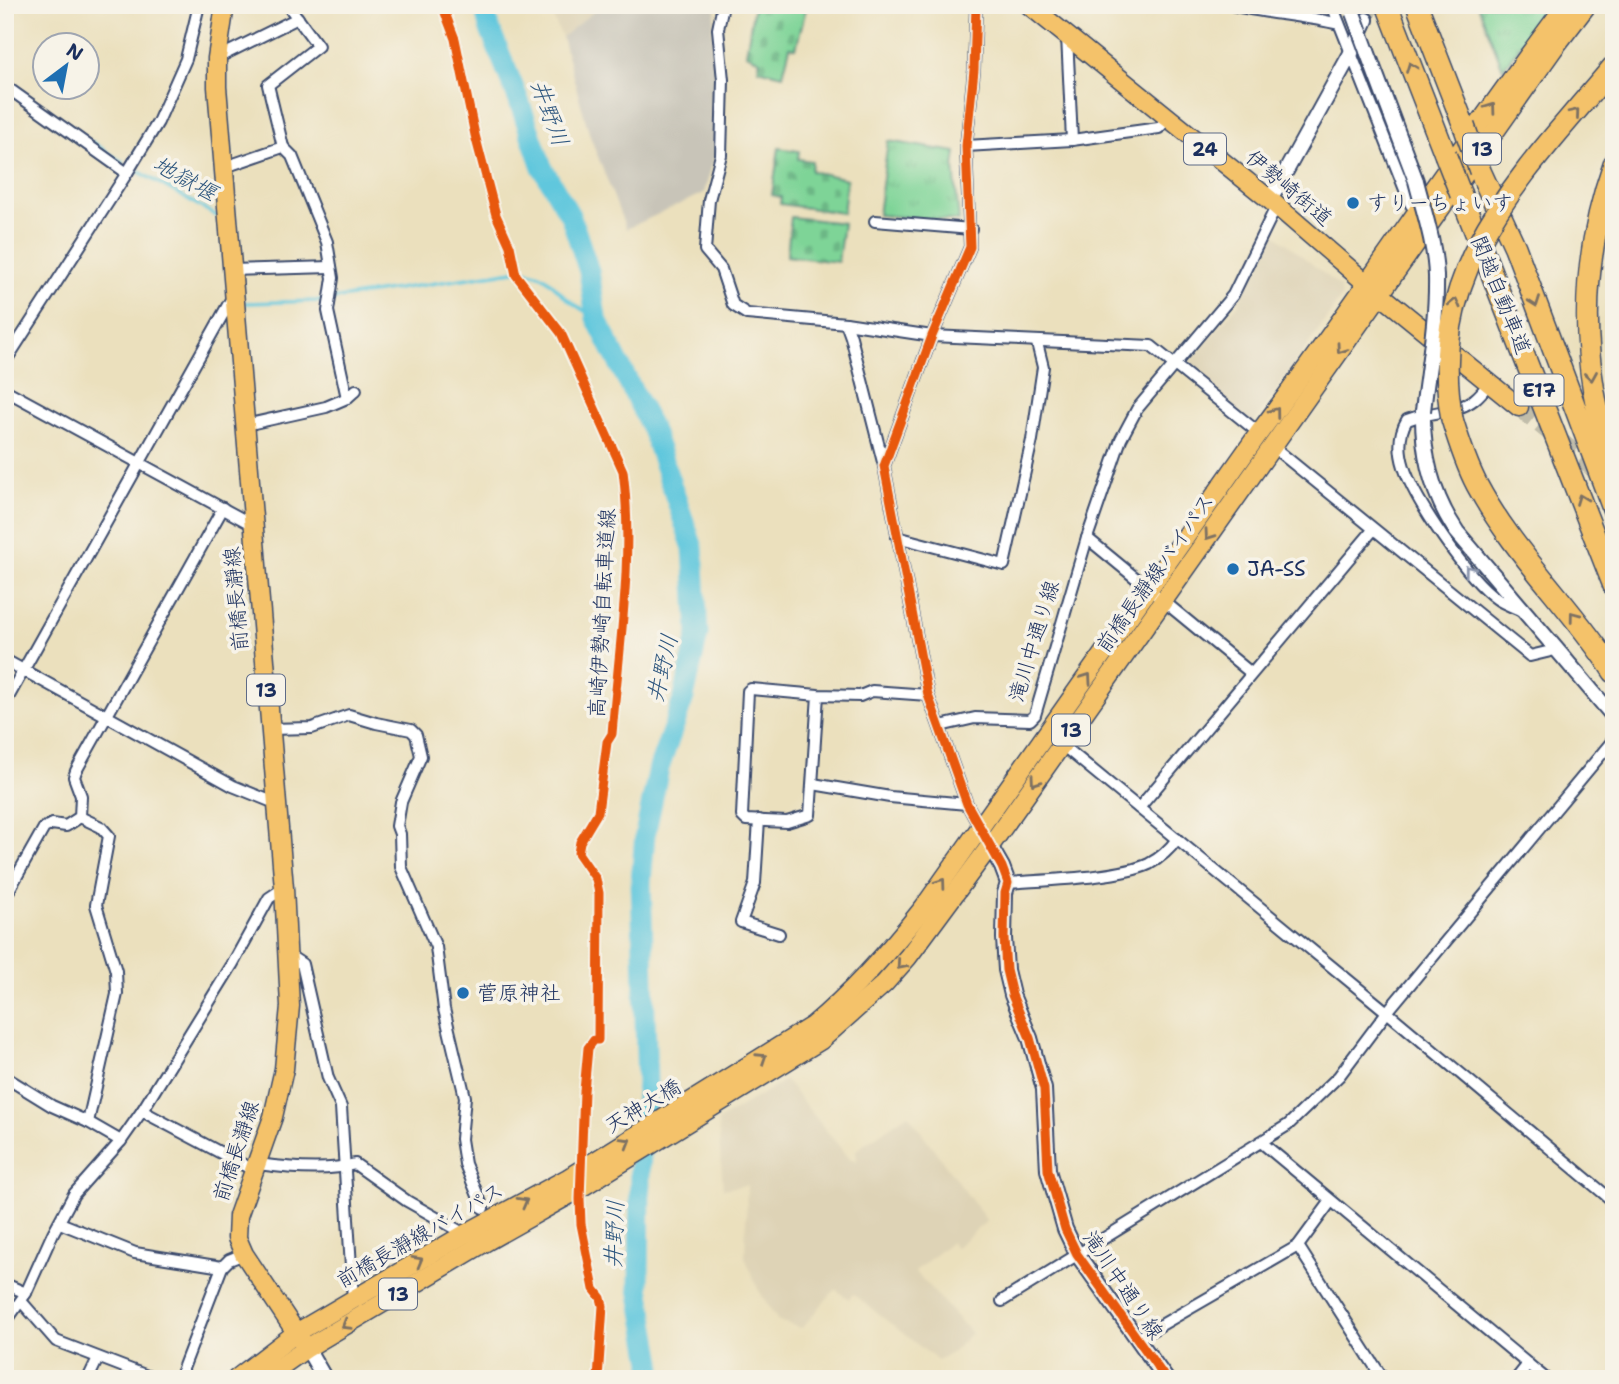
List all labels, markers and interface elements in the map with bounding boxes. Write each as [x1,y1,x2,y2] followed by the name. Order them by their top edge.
[32,32,102,102] north arrow
[62,37,88,67] text: N
[1405,62,1419,74] one-way arrow
[524,75,576,151] water label: 井野川
[1483,103,1495,116] one-way arrow
[1567,108,1579,121] one-way arrow
[1184,134,1226,164] road number: 24
[1463,134,1501,164] road number: 13
[1240,144,1338,232] street label: 伊勢崎街道
[148,148,225,209] water label: 地獄堰
[1367,189,1513,217] place label: すりーちょいす
[1345,195,1361,211] marker: すりーちょいす
[1464,231,1538,359] street label: 関越自動車道
[1527,295,1541,307] one-way arrow
[1447,297,1461,309] one-way arrow
[1336,341,1349,354] one-way arrow
[1583,370,1598,382] one-way arrow
[1514,374,1564,406] road number: E17
[1266,407,1279,420] one-way arrow
[1089,488,1221,658] street label: 前橋長瀞線バイパス
[1575,494,1589,506] one-way arrow
[583,507,621,719] street label: 高崎伊勢崎自転車道線
[1205,527,1217,540] one-way arrow
[217,545,255,653] street label: 前橋長瀞線
[1247,555,1306,583] place label: JA-SS
[1225,561,1241,577] marker: JA-SS
[1465,565,1477,577] one-way arrow
[1002,577,1066,705] street label: 滝川中通り線
[1570,611,1582,624] one-way arrow
[640,631,684,705] water label: 井野川
[1079,673,1091,686] one-way arrow
[247,674,285,706] road number: 13
[1052,715,1090,746] road number: 13
[1031,773,1043,786] one-way arrow
[933,878,945,891] one-way arrow
[897,956,909,969] one-way arrow
[477,979,561,1007] place label: 菅原神社
[455,985,471,1001] marker: 菅原神社
[755,1053,768,1066] one-way arrow
[600,1072,686,1140] street label: 天神大橋
[206,1097,266,1205] street label: 前橋長瀞線
[619,1138,632,1151] one-way arrow
[331,1176,509,1294] street label: 前橋長瀞線バイパス
[516,1197,528,1210] one-way arrow
[598,1199,630,1269] water label: 井野川
[1076,1225,1170,1345] street label: 滝川中通り線
[411,1256,423,1269] one-way arrow
[379,1278,417,1310] road number: 13
[341,1317,354,1330] one-way arrow

